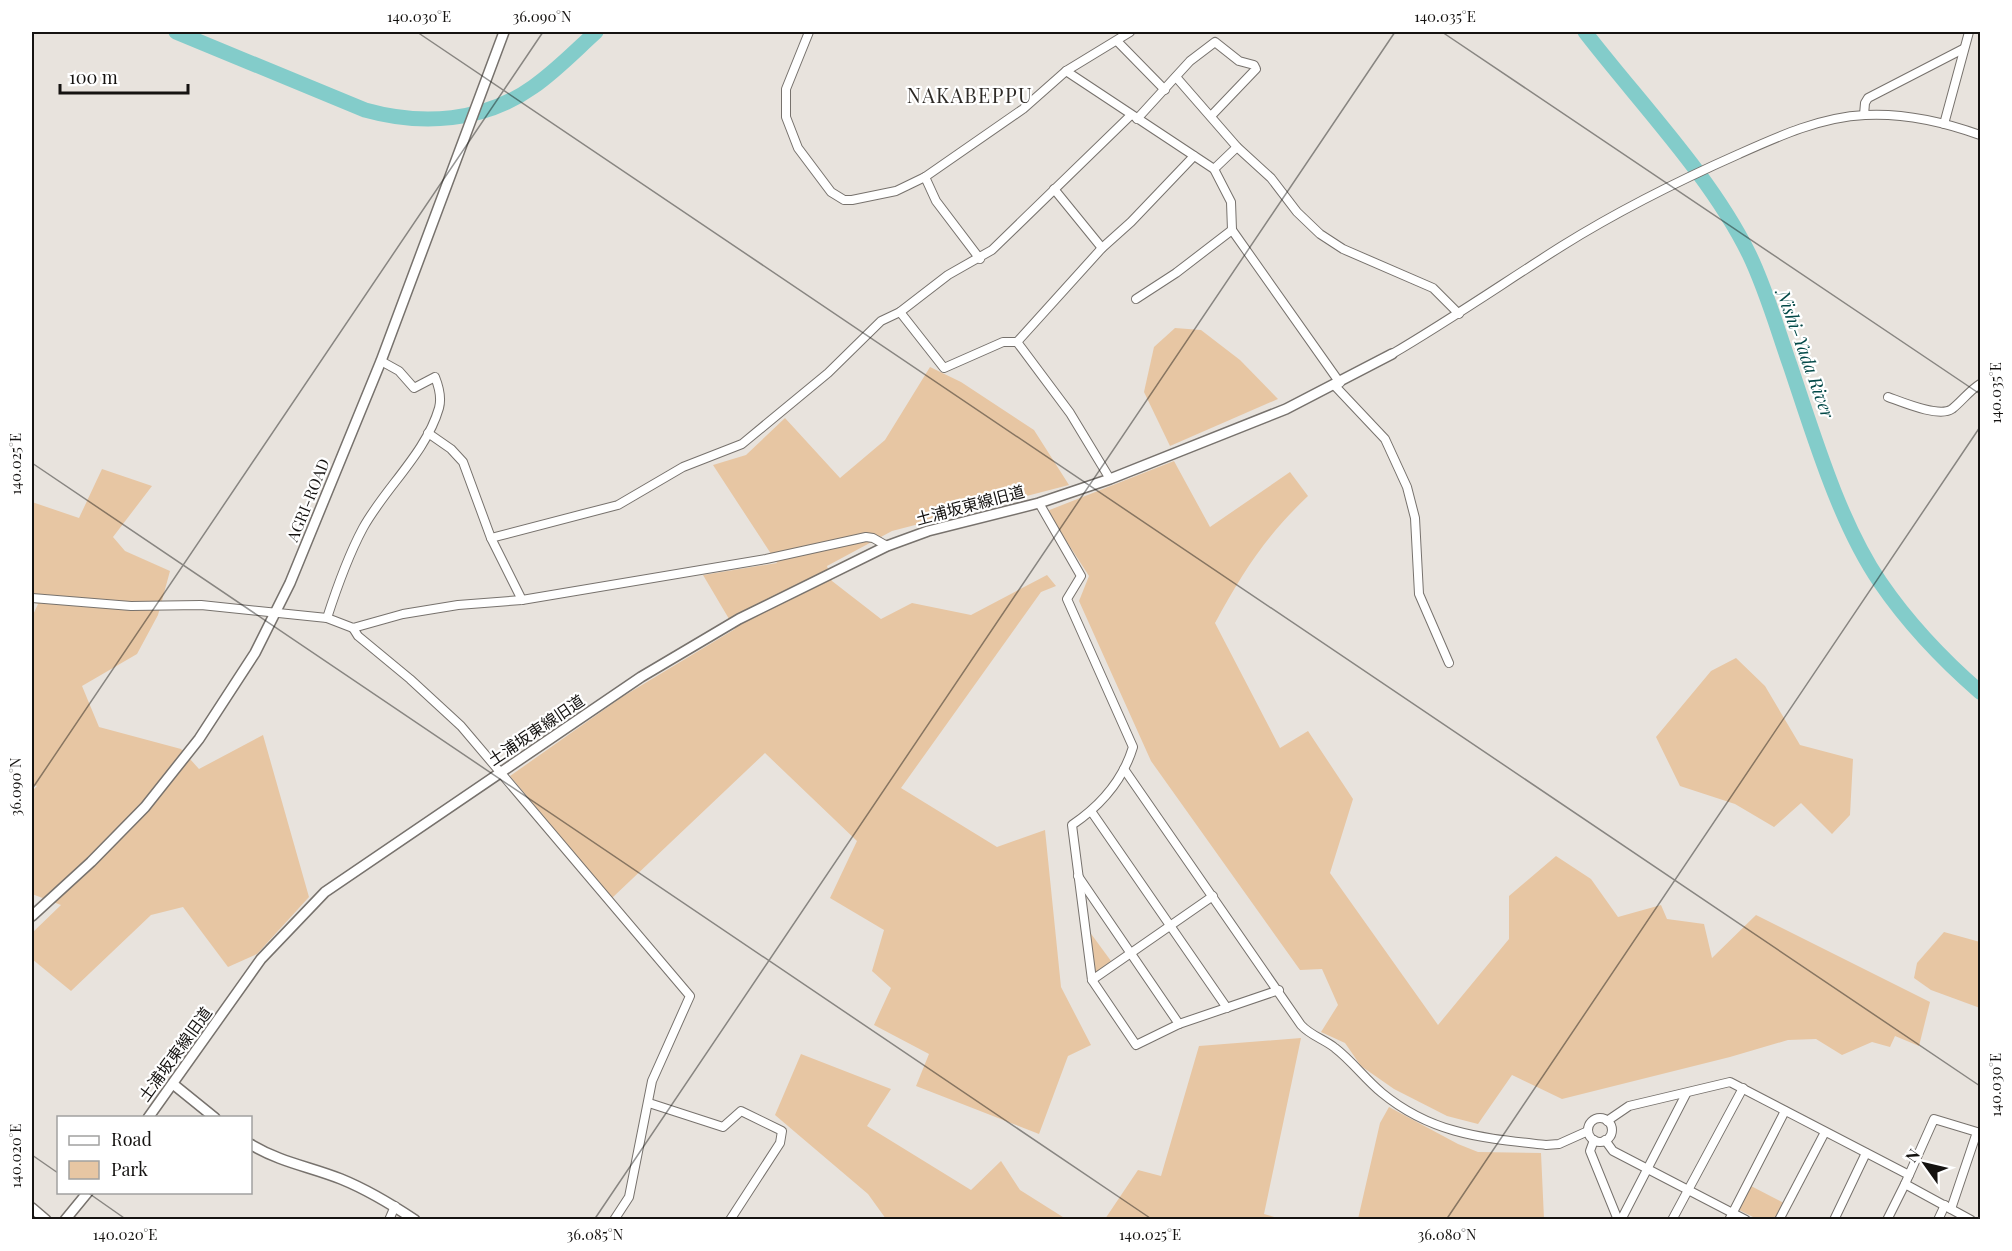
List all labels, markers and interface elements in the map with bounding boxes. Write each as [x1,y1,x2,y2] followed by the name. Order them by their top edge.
[387,6,451,26] text: 140.030°E
[512,6,572,26] text: 36.090°N
[1414,6,1476,26] text: 140.035°E
[60,57,188,95] scale bar
[69,65,118,89] text: 100 m
[907,81,1033,108] district label: NAKABEPPU
[1771,284,1841,423] water label: Nishi-Yada River
[1985,362,2005,424] text: 140.035°E
[5,433,25,495] text: 140.025°E
[281,455,334,545] street label: AGRI-ROAD
[913,480,1027,529] street label: 土浦坂東線旧道
[483,690,588,770] street label: 土浦坂東線旧道
[5,757,25,817] text: 36.090°N
[133,1002,216,1105] street label: 土浦坂東線旧道
[1985,1053,2005,1117] text: 140.030°E
[57,1116,252,1194] legend
[5,1124,25,1188] text: 140.020°E
[111,1127,152,1151] text: Road
[1895,1134,1955,1194] north arrow
[1900,1144,1924,1166] text: N
[111,1157,148,1181] text: Park
[93,1224,157,1244] text: 140.020°E
[567,1224,624,1244] text: 36.085°N
[1119,1224,1181,1244] text: 140.025°E
[1417,1224,1477,1244] text: 36.080°N

